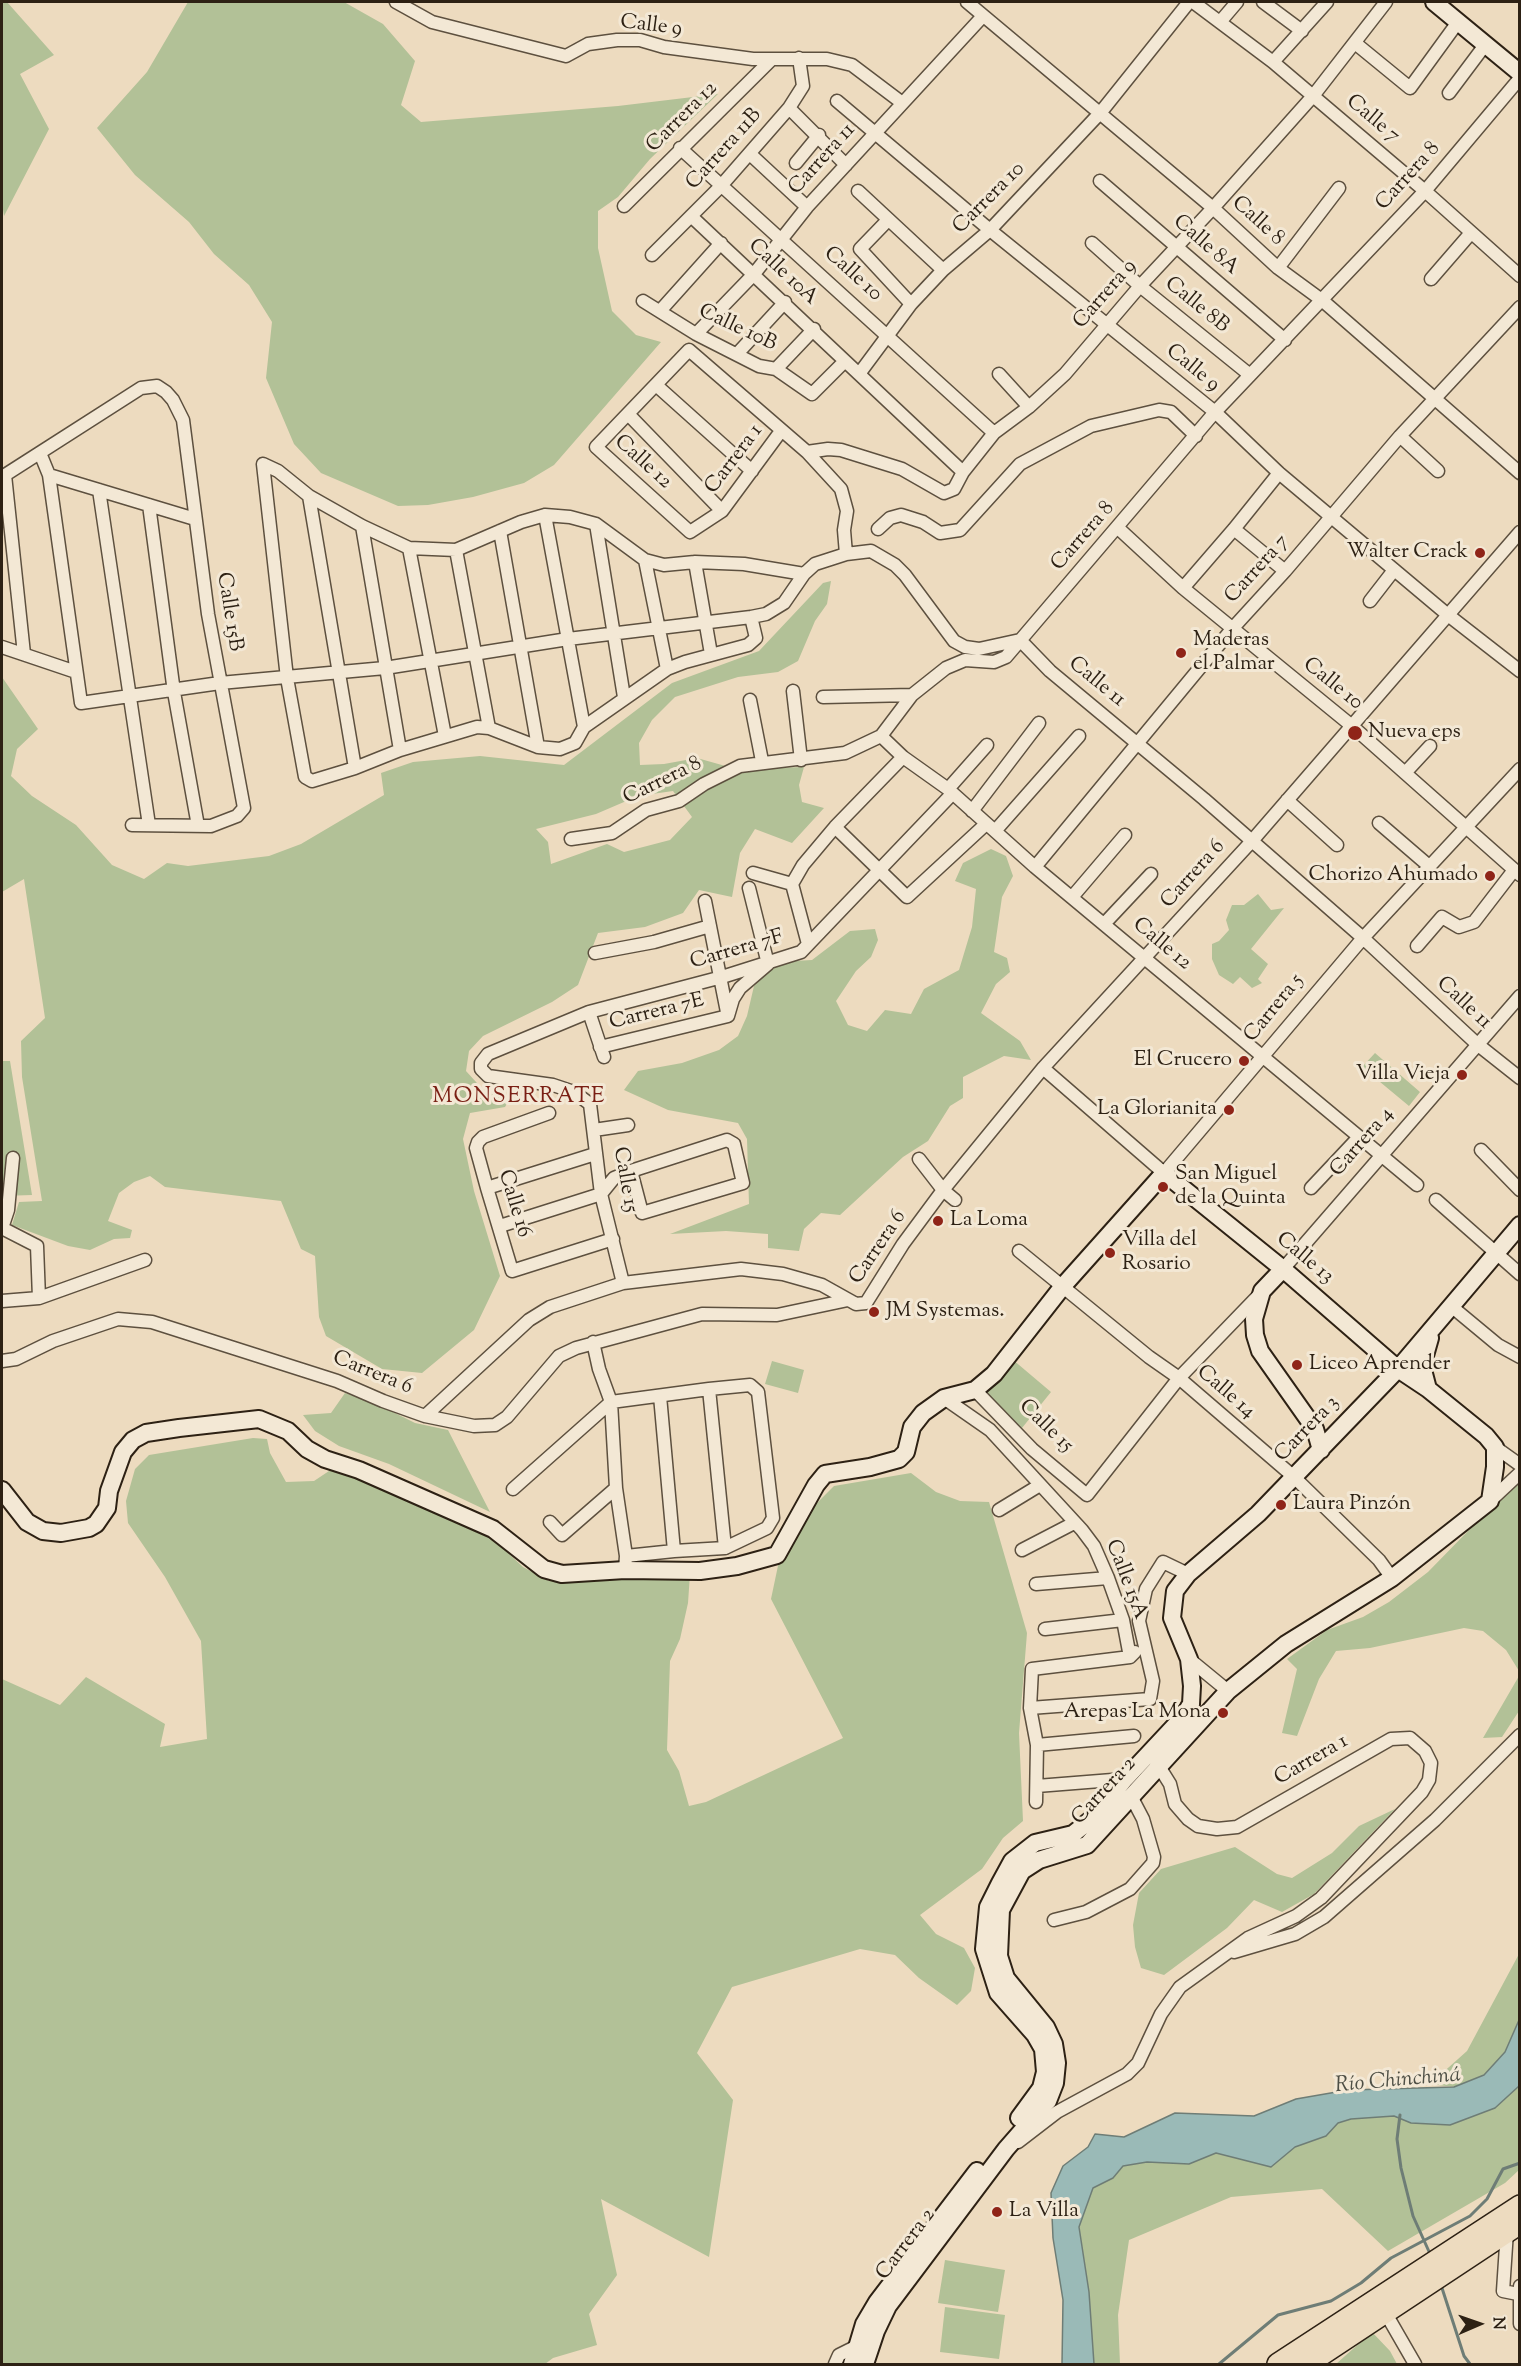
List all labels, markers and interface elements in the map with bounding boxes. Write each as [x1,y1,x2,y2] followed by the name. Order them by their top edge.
[619,11,683,43] street label: Calle 9
[642,77,724,159] street label: Carrera 12
[1340,90,1404,150] street label: Calle 7
[682,104,768,196] street label: Carrera 11B
[784,119,862,201] street label: Carrera 11
[1372,137,1446,217] street label: Carrera 8
[949,158,1031,240] street label: Carrera 10
[1225,192,1289,252] street label: Calle 8
[1167,210,1243,282] street label: Calle 8A
[742,234,822,312] street label: Calle 10A
[818,242,886,308] street label: Calle 10
[1069,255,1143,335] street label: Carrera 9
[1159,272,1233,340] street label: Calle 8B
[694,300,780,358] street label: Calle 10B
[1160,340,1224,398] street label: Calle 9
[701,420,769,500] street label: Carrera 1
[608,431,676,495] street label: Calle 12
[1047,497,1121,577] street label: Carrera 8
[1220,530,1296,610] street label: Carrera 7
[1347,540,1468,566] place label: Walter Crack
[1473,546,1487,560] marker: Walter Crack
[209,571,247,653] street label: Calle 15B
[1193,628,1275,678] place label: Maderas el Palmar
[1174,646,1188,660] marker: Maderas el Palmar
[1062,652,1130,714] street label: Calle 11
[1297,653,1367,717] street label: Calle 10
[1368,720,1461,746] place label: Nueva eps
[1346,724,1364,742] marker: Nueva eps
[620,752,706,812] street label: Carrera 8
[1157,835,1231,915] street label: Carrera 6
[1309,863,1478,889] place label: Chorizo Ahumado
[1483,869,1497,883] marker: Chorizo Ahumado
[1126,913,1196,977] street label: Calle 12
[688,926,786,976] street label: Carrera 7F
[1240,970,1310,1048] street label: Carrera 5
[1430,972,1496,1036] street label: Calle 11
[607,989,707,1037] street label: Carrera 7E
[1134,1048,1232,1074] place label: El Crucero
[1237,1054,1251,1068] marker: El Crucero
[1356,1062,1450,1088] place label: Villa Vieja
[1455,1068,1469,1082] marker: Villa Vieja
[432,1085,606,1111] district label: MONSERRATE
[1097,1097,1217,1123] place label: La Glorianita
[1222,1103,1236,1117] marker: La Glorianita
[1326,1103,1400,1183] street label: Carrera 4
[606,1145,642,1215] street label: Calle 15
[1175,1162,1286,1212] place label: San Miguel de la Quinta
[491,1167,535,1241] street label: Calle 16
[1156,1180,1170,1194] marker: San Miguel de la Quinta
[845,1206,913,1290] street label: Carrera 6
[950,1208,1028,1234] place label: La Loma
[931,1214,945,1228] marker: La Loma
[1122,1228,1197,1278] place label: Villa del Rosario
[1270,1228,1338,1290] street label: Calle 13
[1103,1246,1117,1260] marker: Villa del Rosario
[886,1299,1005,1325] place label: JM Systemas.
[867,1305,881,1319] marker: JM Systemas.
[328,1347,416,1401] street label: Carrera 6
[1309,1352,1450,1378] place label: Liceo Aprender
[1290,1358,1304,1372] marker: Liceo Aprender
[1190,1361,1260,1425] street label: Calle 14
[1270,1392,1346,1468] street label: Carrera 3
[1012,1395,1078,1459] street label: Calle 15
[1293,1492,1411,1518] place label: Laura Pinzón
[1274,1498,1288,1512] marker: Laura Pinzón
[1098,1537,1152,1623] street label: Calle 15A
[1063,1700,1211,1726] place label: Arepas La Mona
[1216,1706,1230,1720] marker: Arepas La Mona
[1271,1730,1353,1792] street label: Carrera 1
[1067,1753,1143,1831] street label: Carrera 2
[1334,2063,1462,2101] water label: Río Chinchiná
[1009,2199,1079,2225] place label: La Villa
[872,2204,942,2286] street label: Carrera 2
[990,2205,1004,2219] marker: La Villa
[1449,2294,1509,2354] north arrow
[1486,2317,1509,2330] text: N

